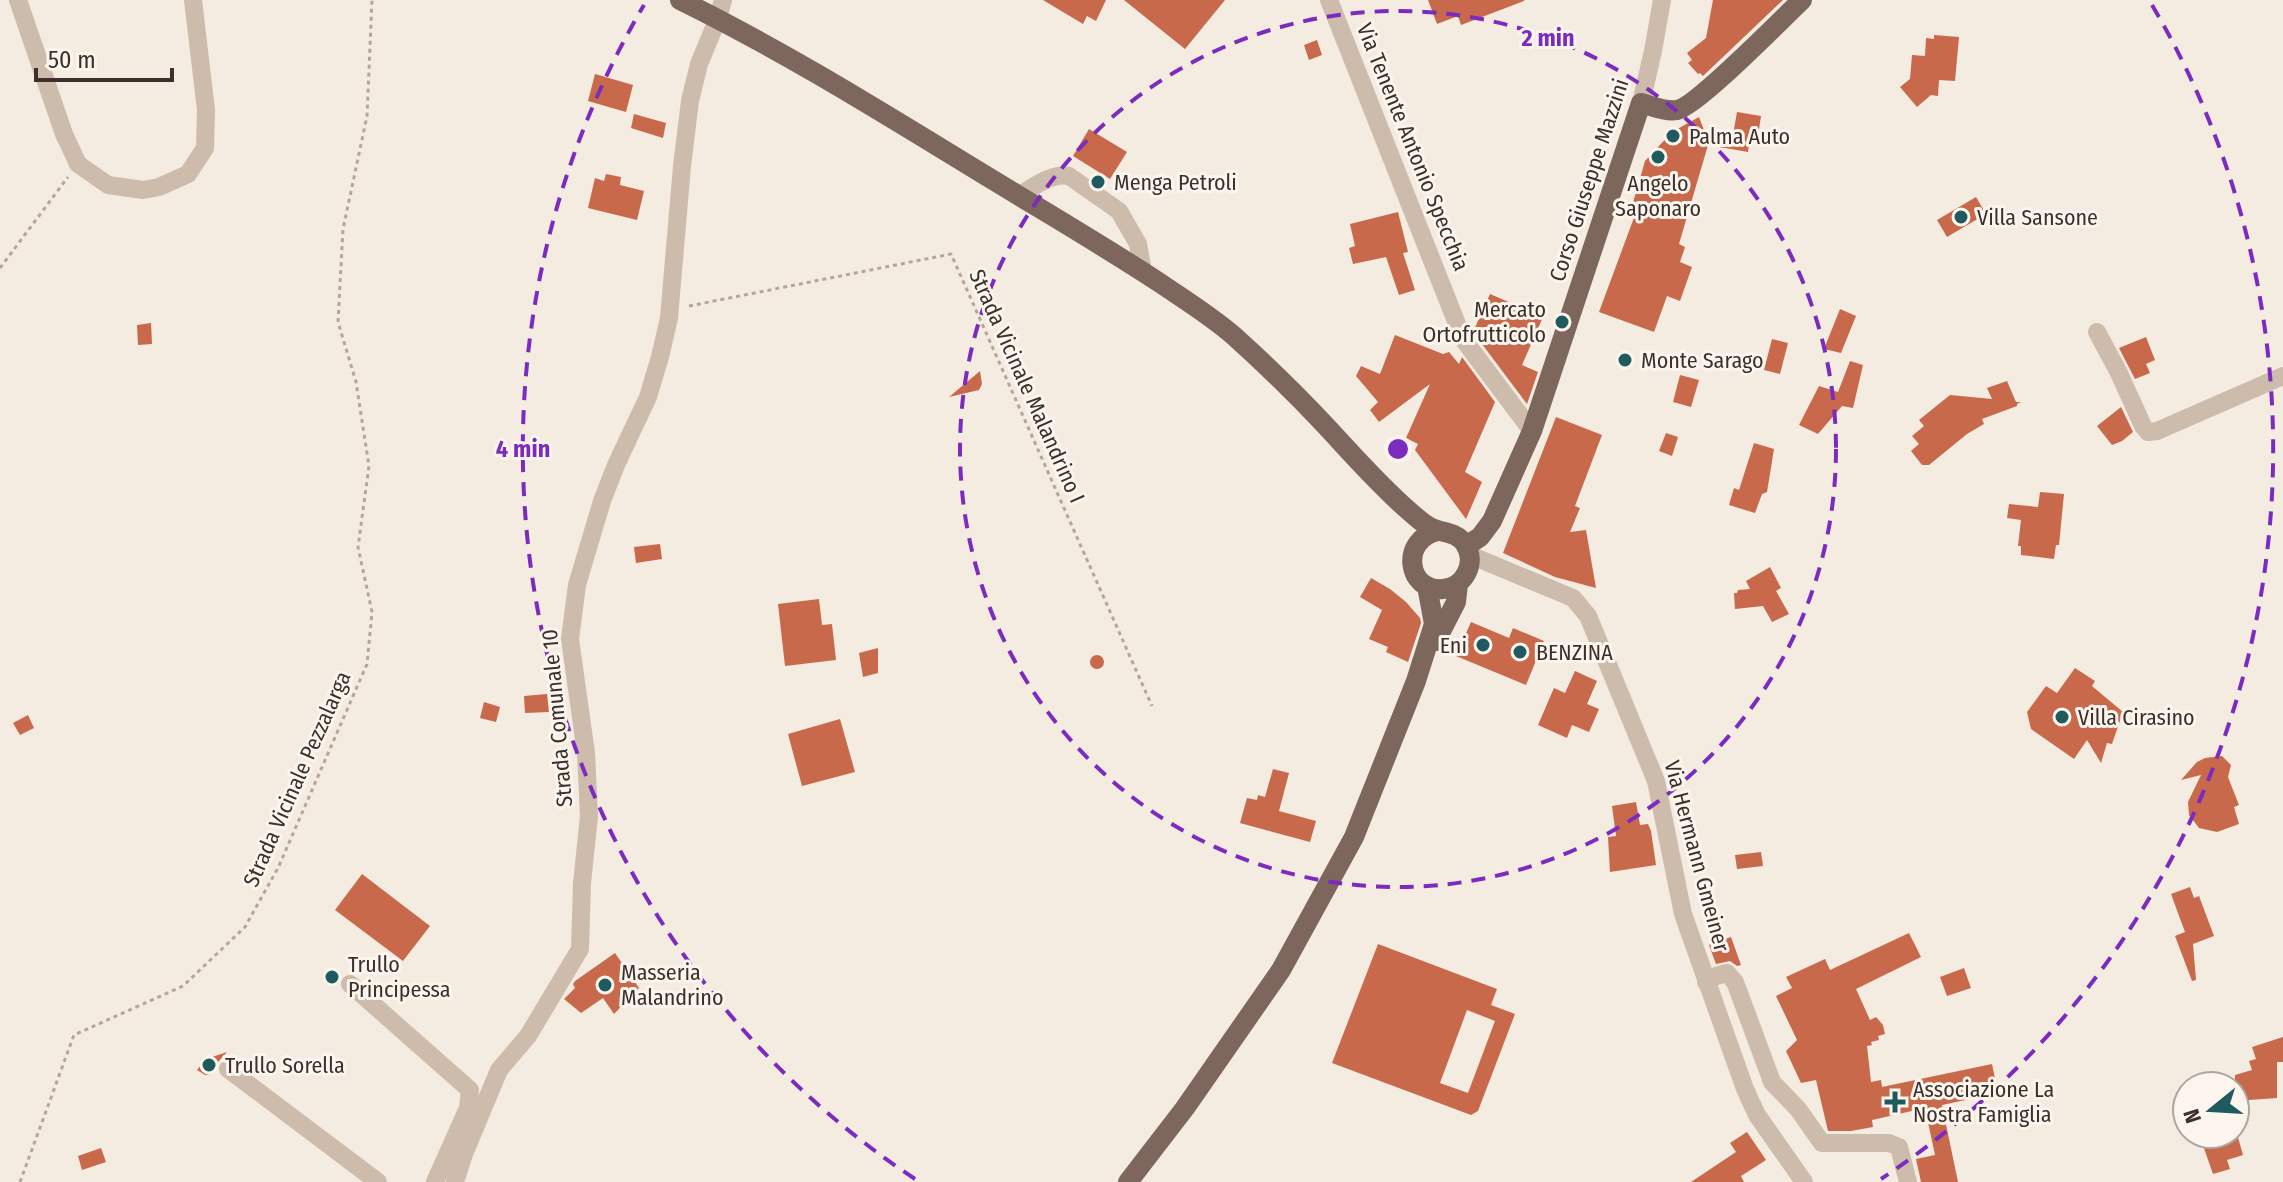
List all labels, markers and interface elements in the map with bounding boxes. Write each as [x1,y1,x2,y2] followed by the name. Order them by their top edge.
[1351,19,1475,275] street label: Via Tenente Antonio Specchia
[1520,24,1575,52] text: 2 min
[36,32,172,82] scale bar
[48,46,96,74] text: 50 m
[1543,75,1635,285] street label: Corso Giuseppe Mazzini
[1689,123,1790,150] place label: Palma Auto
[1664,127,1682,145] marker: Palma Auto
[1649,148,1667,166] marker: Angelo Saponaro
[1114,169,1237,196] place label: Menga Petroli
[1615,170,1701,222] place label: Angelo Saponaro
[1089,173,1107,191] marker: Menga Petroli
[1977,204,2098,231] place label: Villa Sansone
[1952,208,1970,226] marker: Villa Sansone
[963,265,1091,507] street label: Strada Vicinale Malandrino I
[1422,296,1546,348] place label: Mercato Ortofrutticolo
[1553,313,1571,331] marker: Mercato Ortofrutticolo
[1641,347,1764,374] place label: Monte Sarago
[1616,351,1634,369] marker: Monte Sarago
[496,435,550,463] text: 4 min
[1384,435,1412,463] centre of rings
[536,628,578,808] street label: Strada Comunale 10
[1440,632,1467,659] place label: Eni
[1474,636,1492,654] marker: Eni
[1536,639,1613,666] place label: BENZINA
[1511,643,1529,661] marker: BENZINA
[237,667,357,891] street label: Strada Vicinale Pezzalarga
[2078,704,2195,731] place label: Villa Cirasino
[2053,708,2071,726] marker: Villa Cirasino
[1659,758,1736,955] street label: Via Hermann Gmeiner
[348,951,451,1003] place label: Trullo Principessa
[621,959,723,1011] place label: Masseria Malandrino
[323,968,341,986] marker: Trullo Principessa
[596,976,614,994] marker: Masseria Malandrino
[225,1052,345,1079] place label: Trullo Sorella
[200,1056,218,1074] marker: Trullo Sorella
[2171,1070,2251,1150] north arrow
[1913,1076,2054,1128] place label: Associazione La Nostra Famiglia
[1884,1091,1906,1113] marker: Associazione La Nostra Famiglia
[2178,1106,2207,1126] text: N

